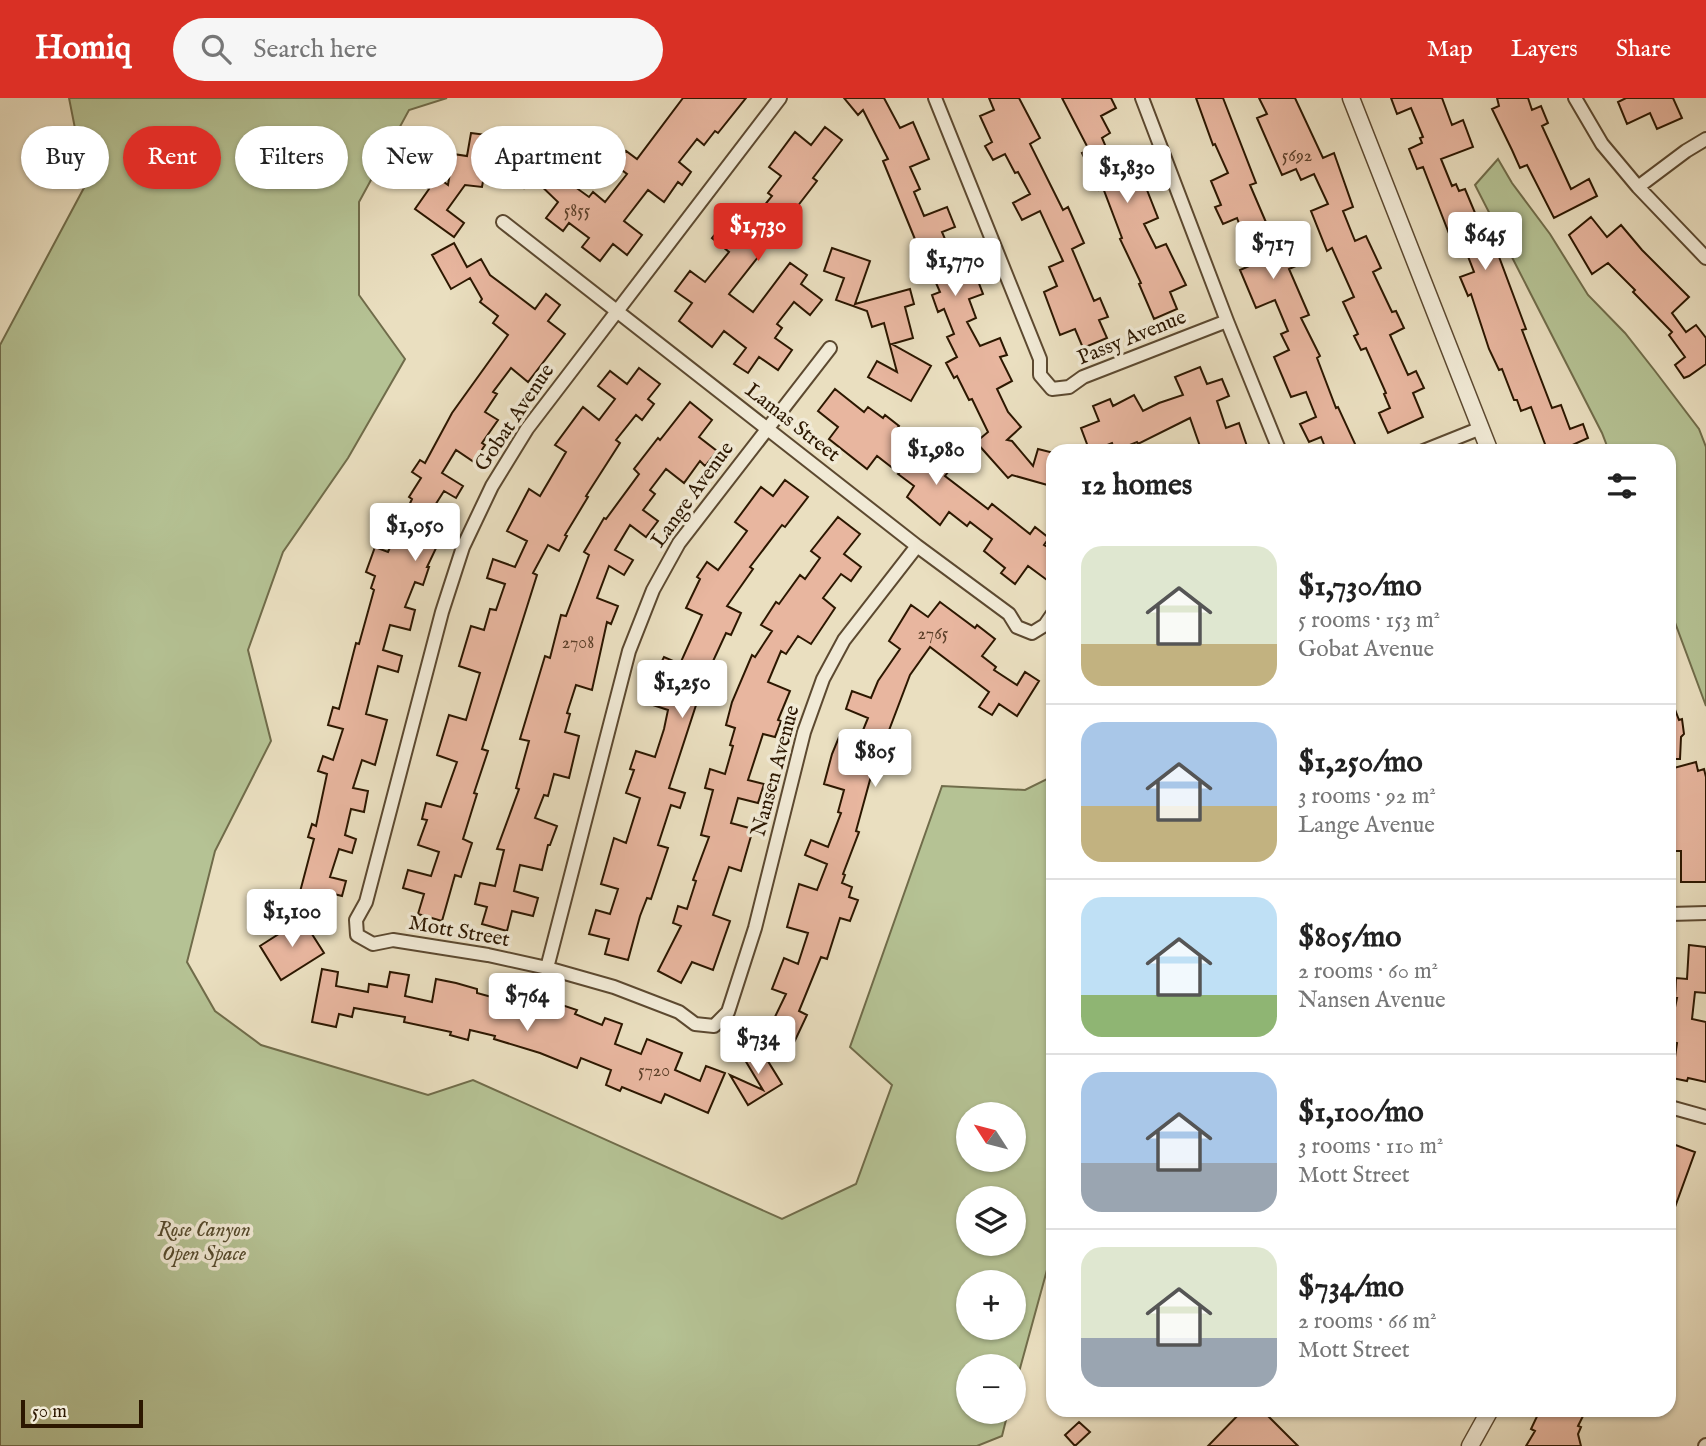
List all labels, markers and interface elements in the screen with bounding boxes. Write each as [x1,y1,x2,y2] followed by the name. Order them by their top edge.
[173,18,663,81] search box
[35,28,131,70] text: Homiq
[197,30,235,68] icon: search
[253,33,377,66] text: Search here
[1427,34,1473,65] text: Map
[1511,34,1578,65] text: Layers
[1616,34,1671,65] text: Share
[21,126,109,189] chip: Buy
[123,126,221,189] chip: Rent
[235,126,348,189] chip: Filters
[362,126,457,189] chip: New
[471,126,626,189] chip: Apartment
[1282,145,1312,168] house number: 5692
[1070,146,1184,205] pin: $1,830
[1099,153,1155,182] text: $1,830
[564,200,591,223] house number: 5855
[701,204,815,263] pin: $1,730
[730,211,786,240] text: $1,730
[1444,212,1526,272] pin: $645
[1464,220,1506,249] text: $645
[1232,222,1314,281] pin: $717
[1252,229,1294,258] text: $717
[898,238,1012,298] pin: $1,770
[925,246,985,275] text: $1,770
[1074,304,1191,372] street label: Passy Avenue
[469,359,561,477] street label: Gobat Avenue
[739,377,845,469] street label: Lamas Street
[879,428,993,487] pin: $1,980
[907,435,965,464] text: $1,980
[645,436,741,553] street label: Lange Avenue
[1081,467,1192,505] text: 12 homes
[1603,467,1641,505] icon: filters
[358,504,472,563] pin: $1,050
[386,511,444,540] text: $1,050
[1298,568,1422,606] text: $1,730/mo
[1137,574,1221,658] icon: home
[1298,606,1440,635] text: 5 rooms · 153 m²
[918,623,949,646] house number: 2765
[562,632,594,655] house number: 2708
[1298,635,1434,664] text: Gobat Avenue
[625,660,739,720] pin: $1,250
[653,668,711,697] text: $1,250
[746,702,807,840] street label: Nansen Avenue
[834,730,916,789] pin: $805
[854,737,896,766] text: $805
[1298,744,1423,782] text: $1,250/mo
[1137,750,1221,834] icon: home
[1298,782,1436,811] text: 3 rooms · 92 m²
[1298,811,1435,840] text: Lange Avenue
[235,890,349,949] pin: $1,100
[263,897,321,926] text: $1,100
[406,910,512,954] street label: Mott Street
[1298,919,1401,957] text: $805/mo
[1137,925,1221,1009] icon: home
[1298,957,1438,986] text: 2 rooms · 60 m²
[486,974,568,1033] pin: $764
[505,981,549,1010] text: $764
[1298,986,1446,1015] text: Nansen Avenue
[717,1016,799,1076] pin: $734
[736,1024,780,1053] text: $734
[638,1060,670,1083] house number: 5720
[1298,1094,1424,1132] text: $1,100/mo
[1137,1100,1221,1184] icon: home
[956,1102,1026,1172] north arrow
[956,1102,1026,1424] map controls
[1298,1132,1443,1161] text: 3 rooms · 110 m²
[1298,1161,1410,1190] text: Mott Street
[956,1186,1026,1256] button: layers
[157,1217,251,1268] park label: Rose Canyon Open Space
[1298,1269,1404,1307] text: $734/mo
[956,1270,1026,1340] button: +
[1137,1275,1221,1359] icon: home
[1298,1307,1437,1336] text: 2 rooms · 66 m²
[1298,1336,1410,1365] text: Mott Street
[956,1354,1026,1424] button: −
[21,1397,144,1429] scale bar
[32,1400,67,1424] text: 50 m

